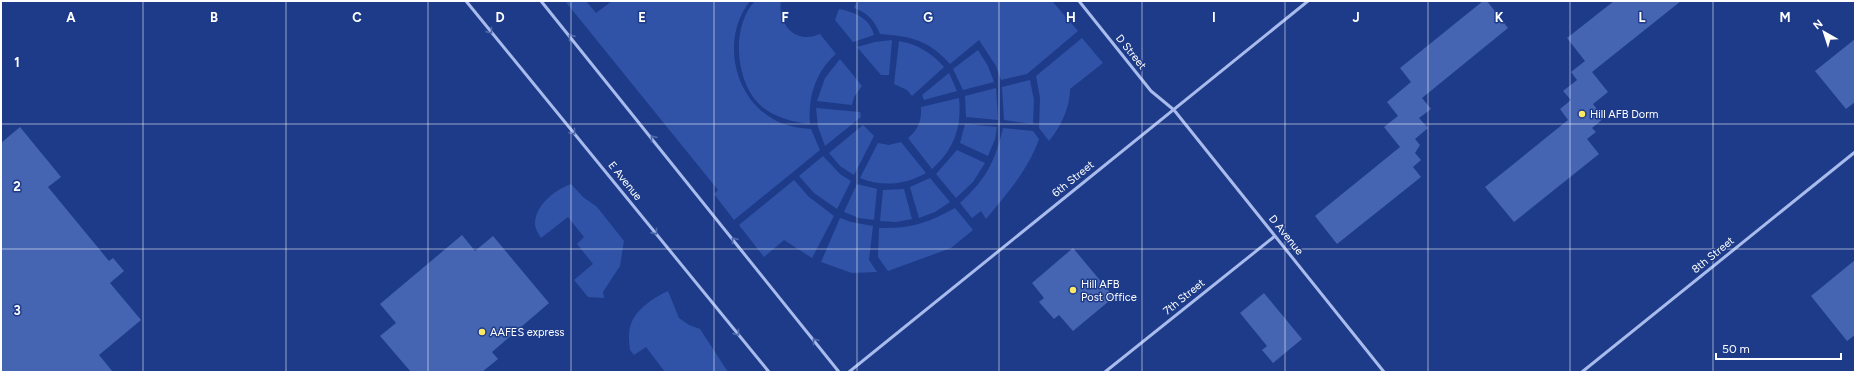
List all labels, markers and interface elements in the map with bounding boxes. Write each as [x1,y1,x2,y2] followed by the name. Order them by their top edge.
[66,10,76,25] text: A
[210,10,218,25] text: B
[352,10,362,25] text: C
[495,10,505,25] text: D
[638,10,646,25] text: E
[781,10,789,25] text: F
[923,10,933,25] text: G
[1066,10,1076,25] text: H
[1212,10,1216,25] text: I
[1352,10,1360,25] text: J
[1495,10,1504,25] text: K
[1639,10,1646,25] text: L
[1779,10,1791,25] text: M
[1804,12,1844,52] north arrow
[1811,17,1825,32] text: N
[486,27,493,34] one-way arrow
[1113,32,1149,72] street label: D Street
[568,35,575,42] one-way arrow
[14,55,20,70] text: 1
[1590,108,1658,121] place label: Hill AFB Dorm
[1577,109,1587,119] marker: Hill AFB Dorm
[568,127,575,134] one-way arrow
[650,136,657,143] one-way arrow
[1049,158,1097,200] street label: 6th Street
[605,159,645,203] street label: E Avenue
[13,179,21,194] text: 2
[1266,212,1306,258] street label: D Avenue
[651,228,658,235] one-way arrow
[1689,234,1737,276] street label: 8th Street
[731,237,738,244] one-way arrow
[1161,276,1207,318] street label: 7th Street
[1081,278,1137,304] place label: Hill AFB Post Office
[1068,285,1078,295] marker: Hill AFB Post Office
[13,303,21,318] text: 3
[490,326,565,339] place label: AAFES express
[477,327,487,337] marker: AAFES express
[733,328,740,336] one-way arrow
[1716,335,1841,361] scale bar
[813,339,820,346] one-way arrow
[1722,342,1750,356] text: 50 m

